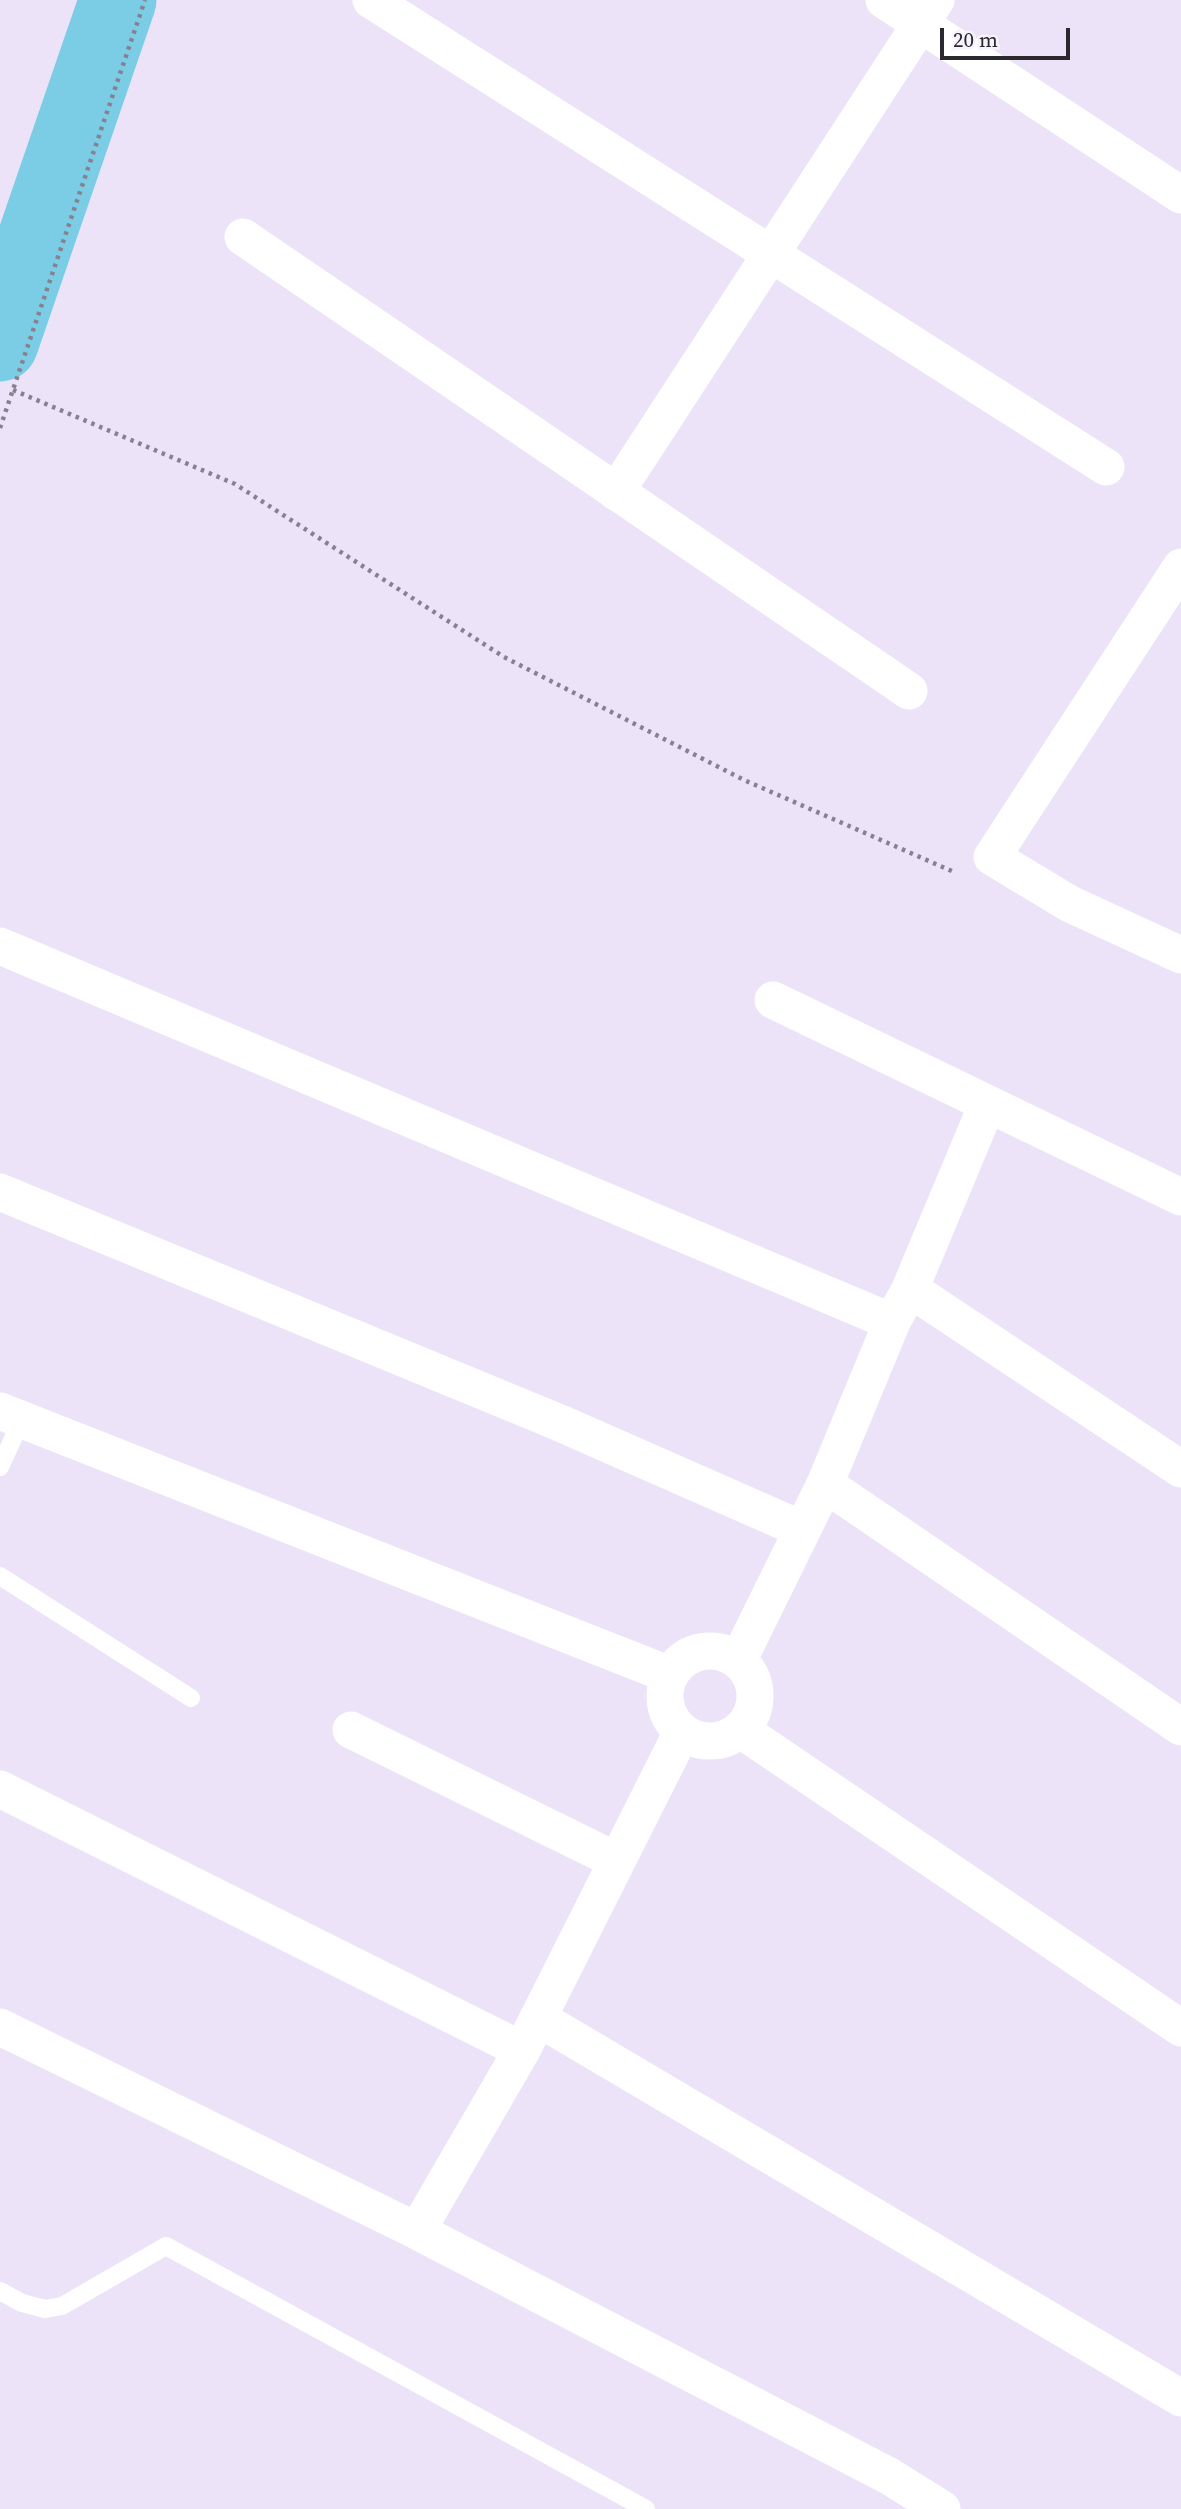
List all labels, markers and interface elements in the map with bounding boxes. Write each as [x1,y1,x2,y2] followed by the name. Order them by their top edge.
[943,14,1072,58] scale bar
[953,25,998,54] text: 20 m

